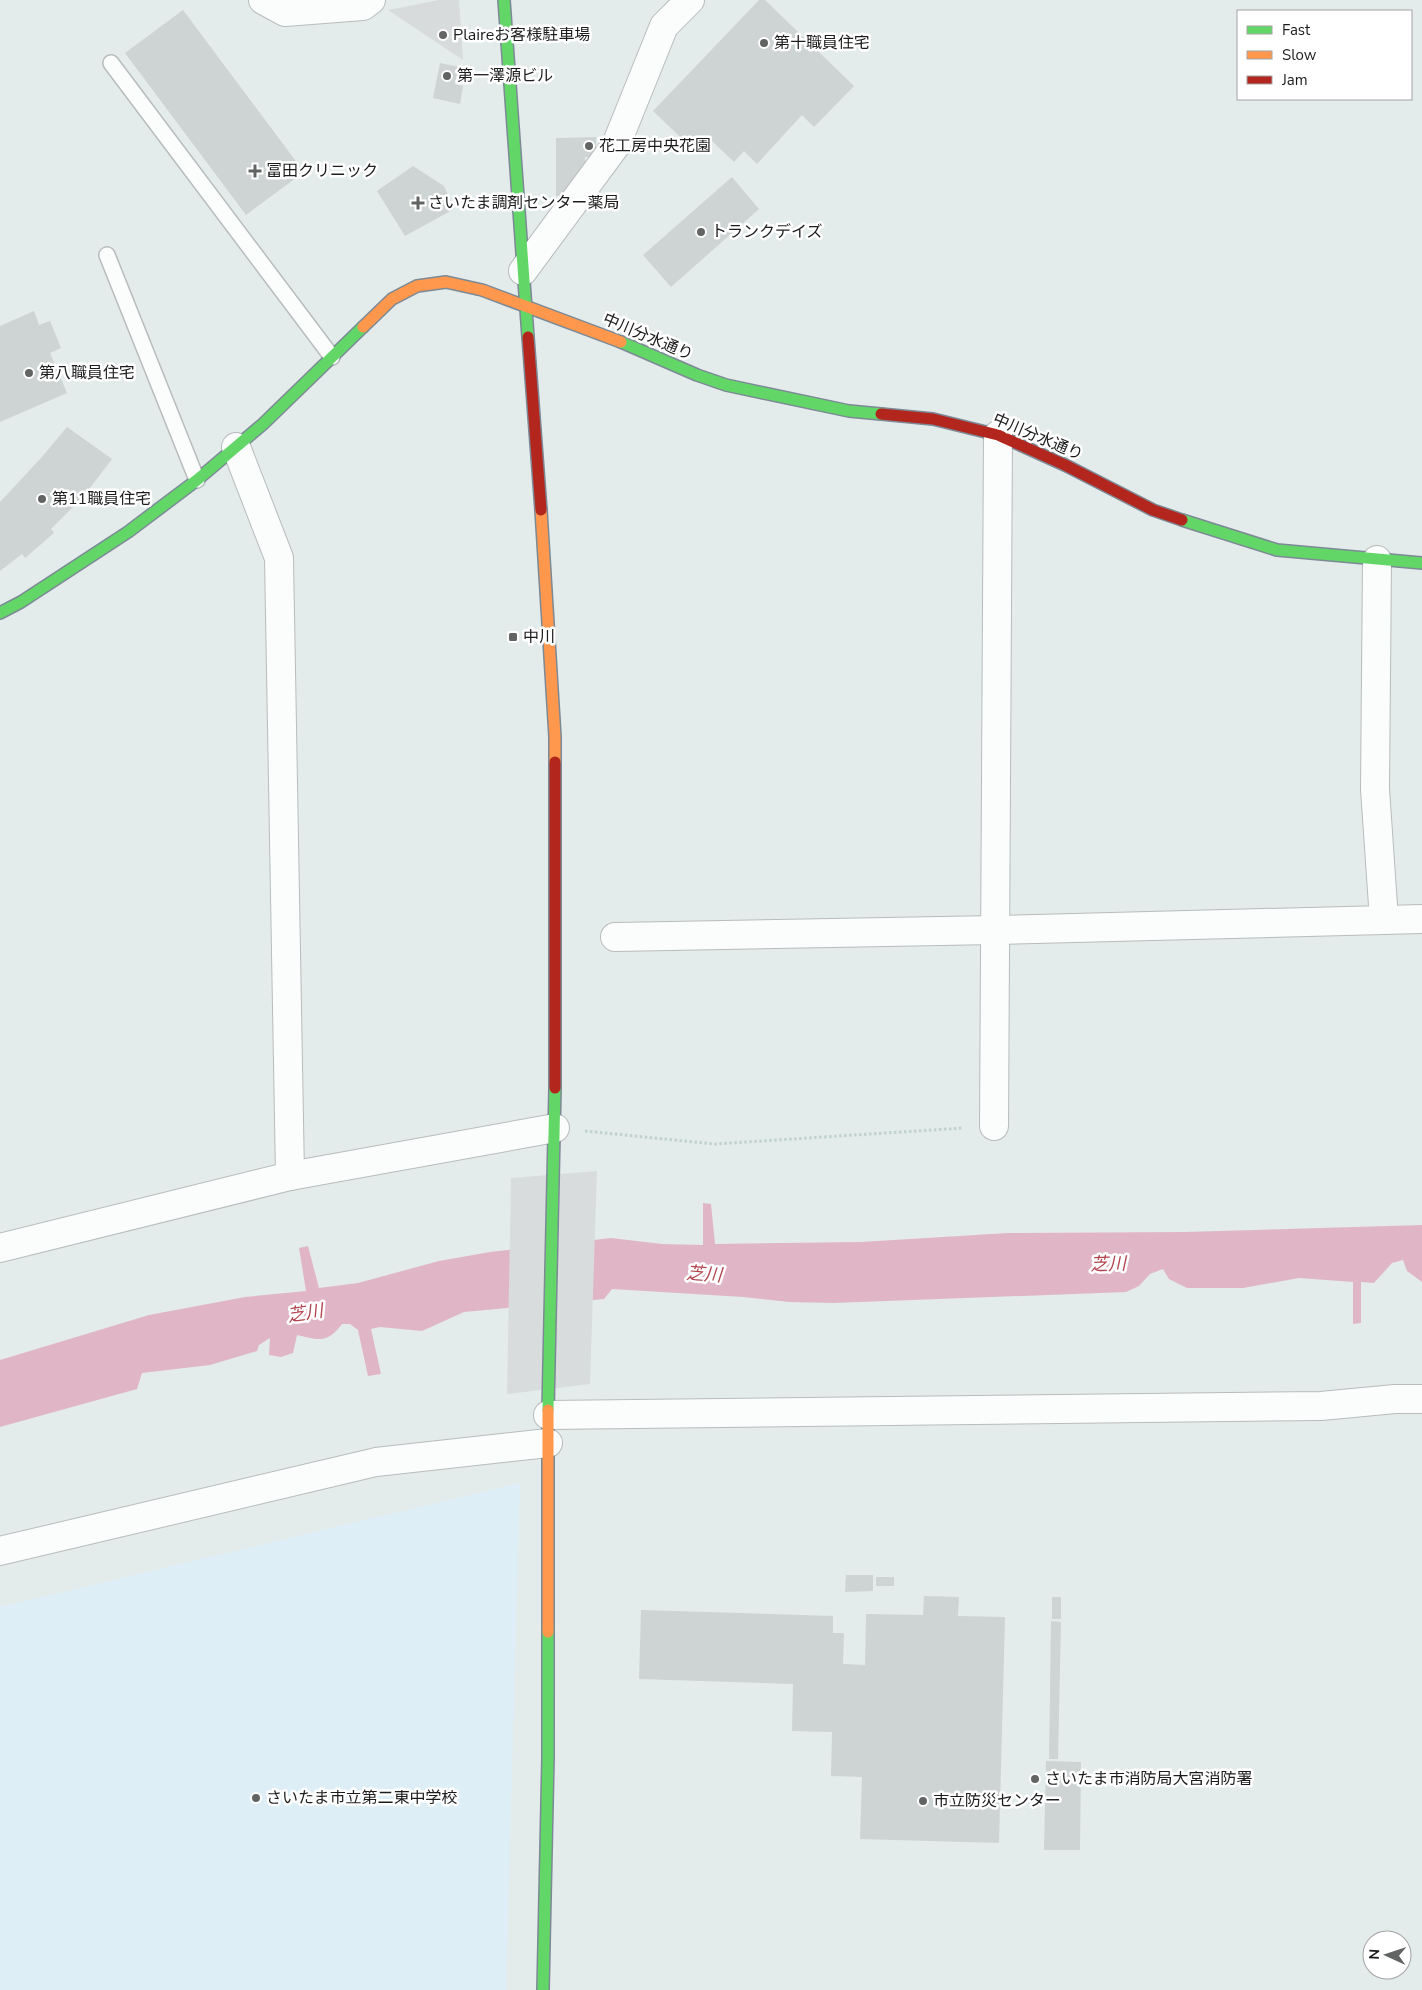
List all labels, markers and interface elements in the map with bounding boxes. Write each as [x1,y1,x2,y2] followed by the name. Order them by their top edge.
[1237,10,1412,100] legend
[1282,20,1311,40] text: Fast
[453,24,590,46] place label: Plaireお客様駐車場
[437,29,449,41] marker: Plaireお客様駐車場
[774,32,870,54] place label: 第十職員住宅
[758,37,770,49] marker: 第十職員住宅
[1282,45,1317,65] text: Slow
[457,65,553,87] place label: 第一澤源ビル
[441,70,453,82] marker: 第一澤源ビル
[1281,70,1308,90] text: Jam
[599,135,711,157] place label: 花工房中央花園
[583,140,595,152] marker: 花工房中央花園
[266,160,378,182] place label: 冨田クリニック
[248,164,262,178] marker: 冨田クリニック
[428,192,620,214] place label: さいたま調剤センター薬局
[412,197,424,209] marker: さいたま調剤センター薬局
[711,221,823,243] place label: トランクデイズ
[695,226,707,238] marker: トランクデイズ
[600,308,696,366] street label: 中川分水通り
[39,362,135,384] place label: 第八職員住宅
[23,367,35,379] marker: 第八職員住宅
[990,408,1086,466] street label: 中川分水通り
[52,488,151,510] place label: 第11職員住宅
[36,493,48,505] marker: 第11職員住宅
[523,626,555,648] place label: 中川
[507,631,519,643] marker: 中川
[1090,1251,1128,1277] water label: 芝川
[685,1261,725,1287] water label: 芝川
[285,1298,327,1328] water label: 芝川
[1045,1768,1253,1790] place label: さいたま市消防局大宮消防署
[1029,1773,1041,1785] marker: さいたま市消防局大宮消防署
[266,1787,458,1809] place label: さいたま市立第二東中学校
[933,1790,1061,1812] place label: 市立防災センター
[250,1792,262,1804] marker: さいたま市立第二東中学校
[917,1795,929,1807] marker: 市立防災センター
[1362,1930,1412,1980] north arrow
[1365,1949,1384,1960] text: N

